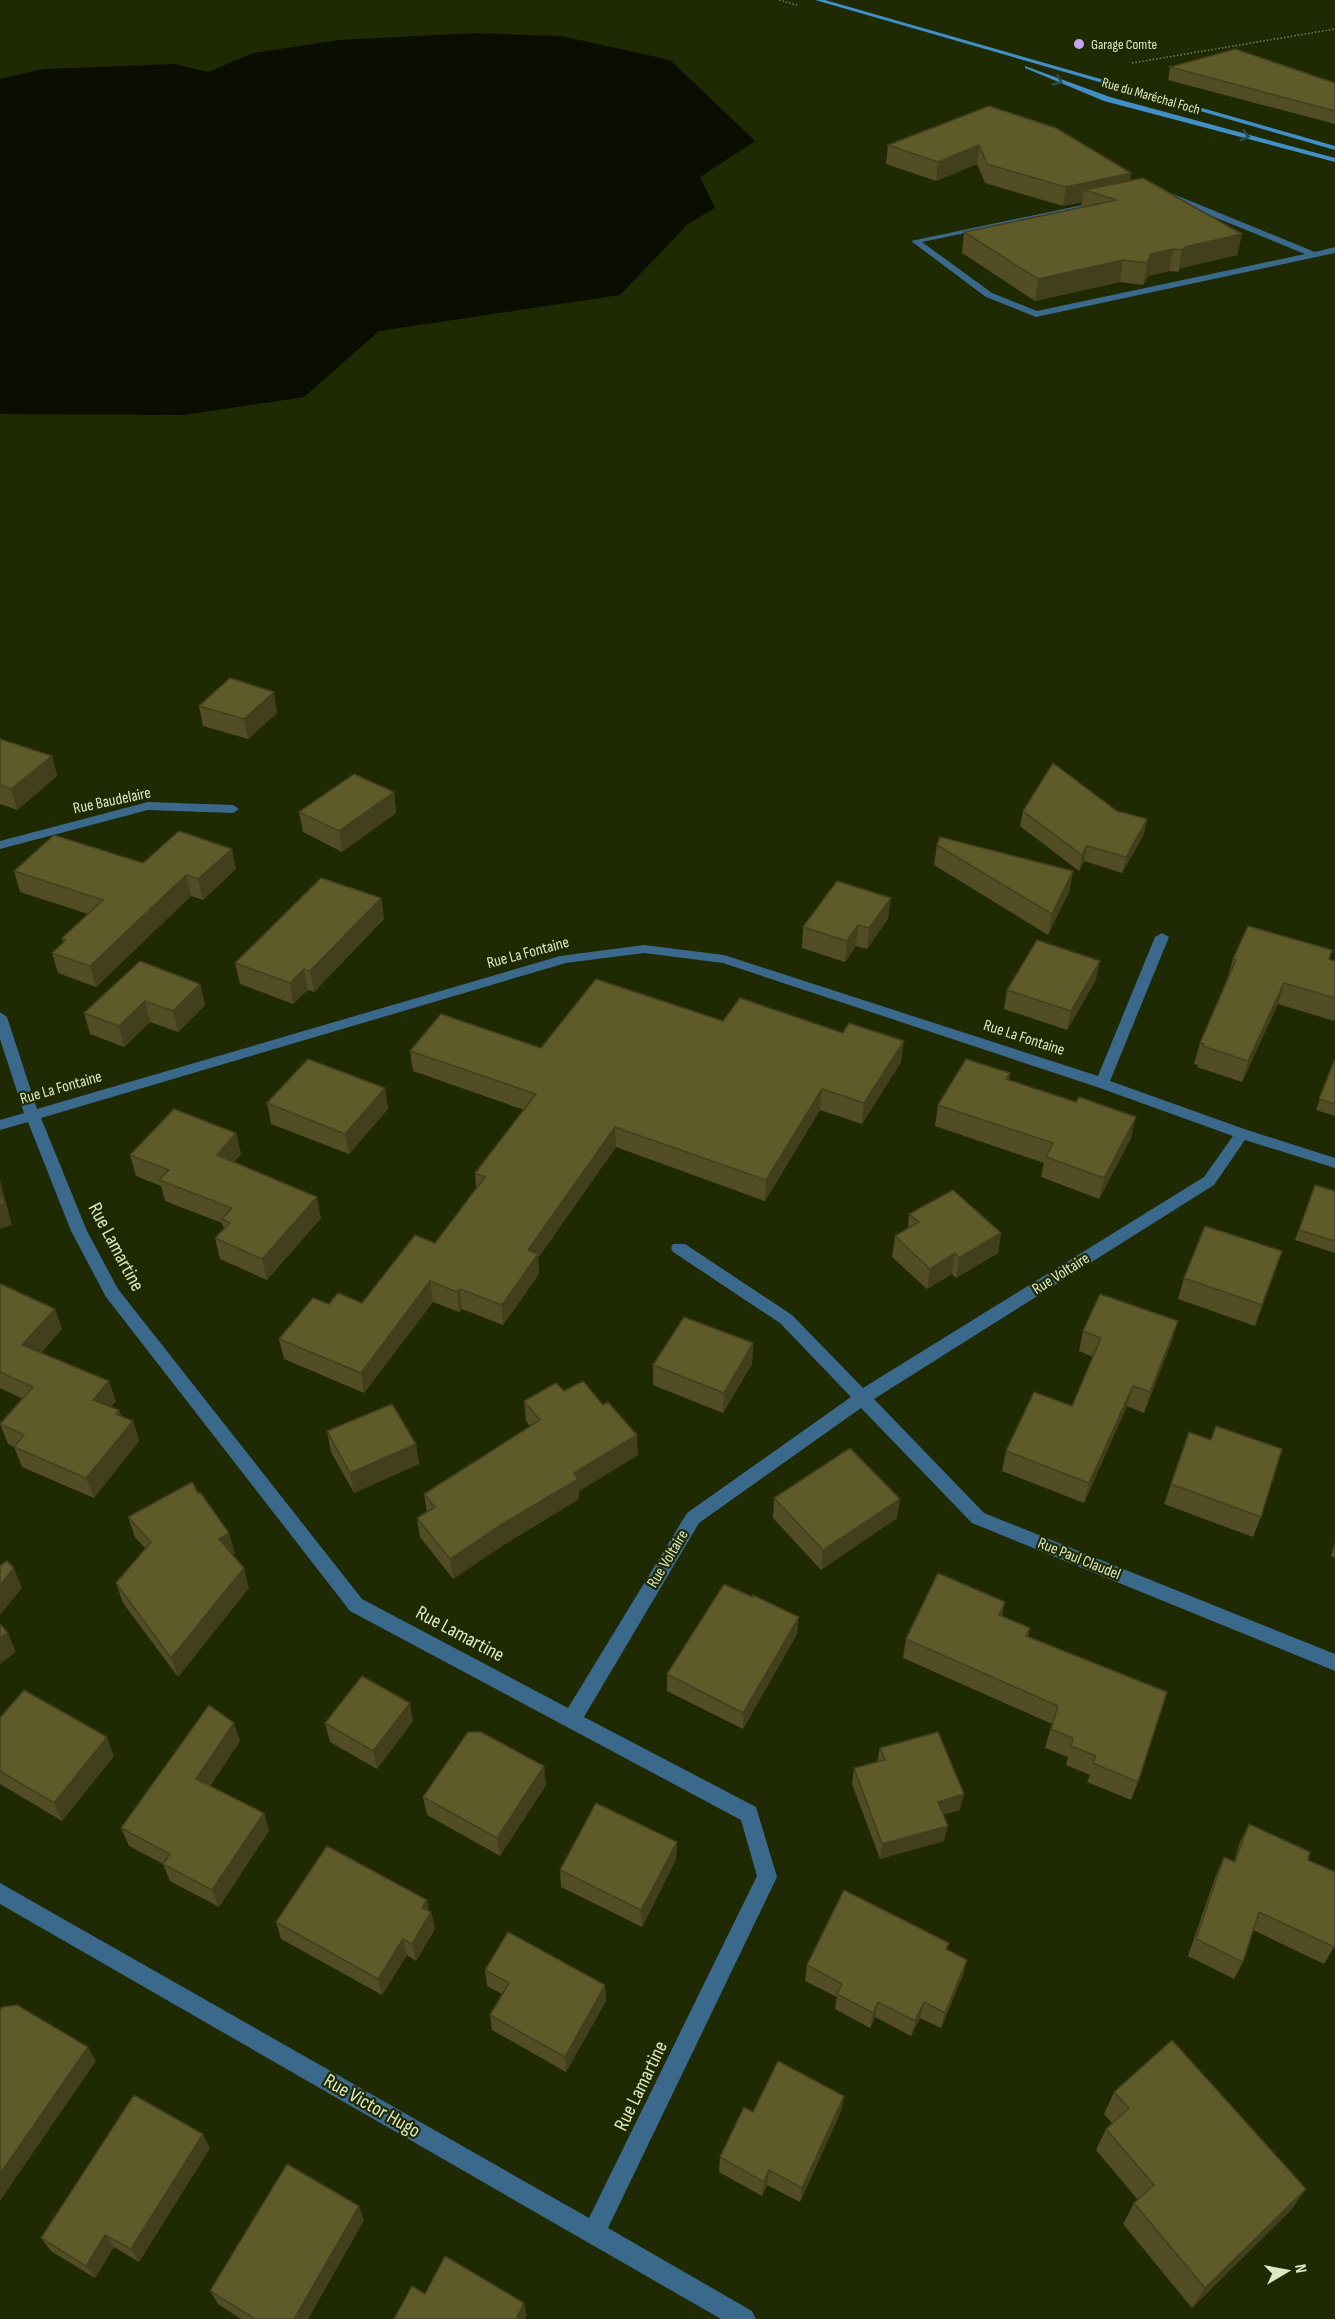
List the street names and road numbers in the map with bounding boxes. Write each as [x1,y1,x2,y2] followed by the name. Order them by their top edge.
[1100,74,1202,118] street label: Rue du Maréchal Foch
[71,783,153,819] street label: Rue Baudelaire
[485,933,571,973] street label: Rue La Fontaine
[981,1016,1067,1060] street label: Rue La Fontaine
[18,1067,104,1109] street label: Rue La Fontaine
[83,1199,149,1295] street label: Rue Lamartine
[1029,1249,1093,1299] street label: Rue Voltaire
[643,1527,693,1591] street label: Rue Voltaire
[1035,1534,1123,1584] street label: Rue Paul Claudel
[412,1601,508,1667] street label: Rue Lamartine
[609,2037,673,2135] street label: Rue Lamartine
[320,2069,424,2143] street label: Rue Victor Hugo

